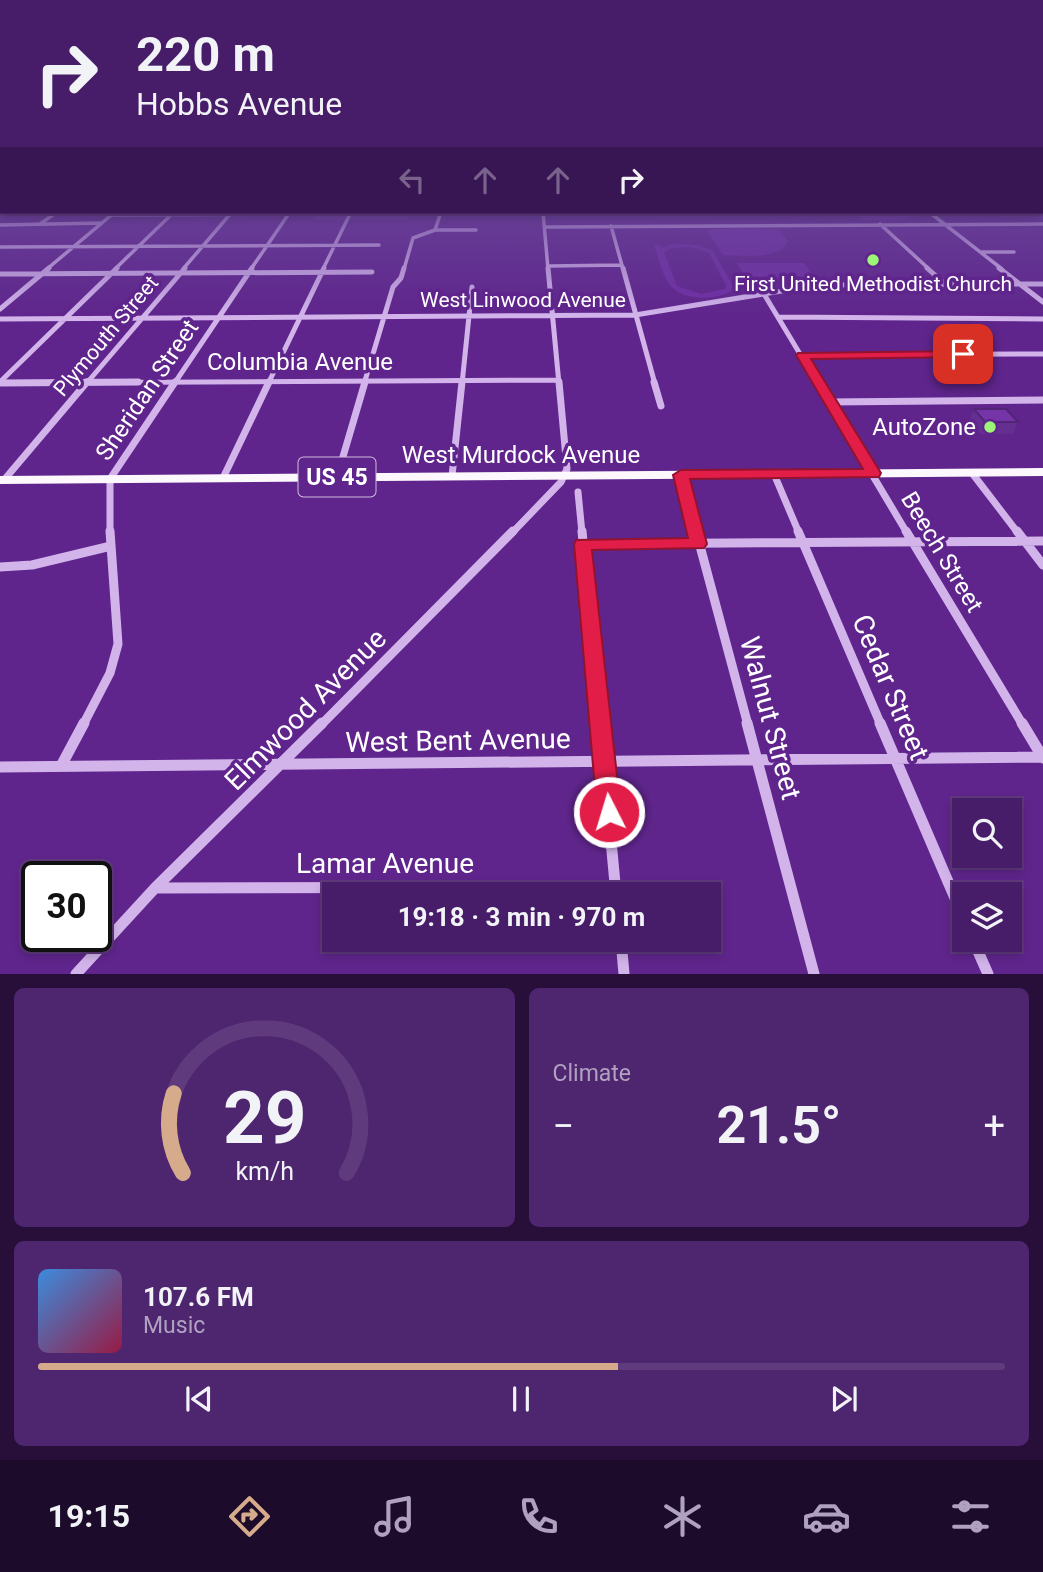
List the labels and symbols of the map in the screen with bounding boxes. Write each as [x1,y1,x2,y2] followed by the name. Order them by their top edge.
[865,252,881,268] marker: First United Methodist Church
[49,271,163,401] street label: Plymouth Street
[734,272,1012,296] place label: First United Methodist Church
[420,288,626,312] street label: West Linwood Avenue
[90,314,204,466] street label: Sheridan Street
[933,324,993,384] pin
[207,348,393,376] street label: Columbia Avenue
[872,413,976,441] place label: AutoZone
[982,419,998,435] marker: AutoZone
[402,441,640,469] street label: West Murdock Avenue
[298,457,376,496] road number: US 45
[895,487,989,617] street label: Beech Street
[845,610,936,765] street label: Cedar Street
[218,622,393,797] street label: Elmwood Avenue
[733,633,808,803] street label: Walnut Street
[345,722,571,759] street label: West Bent Avenue
[572,775,646,849] position arrow
[296,847,474,880] street label: Lamar Avenue
[21,861,112,952] speed limit sign: 30

